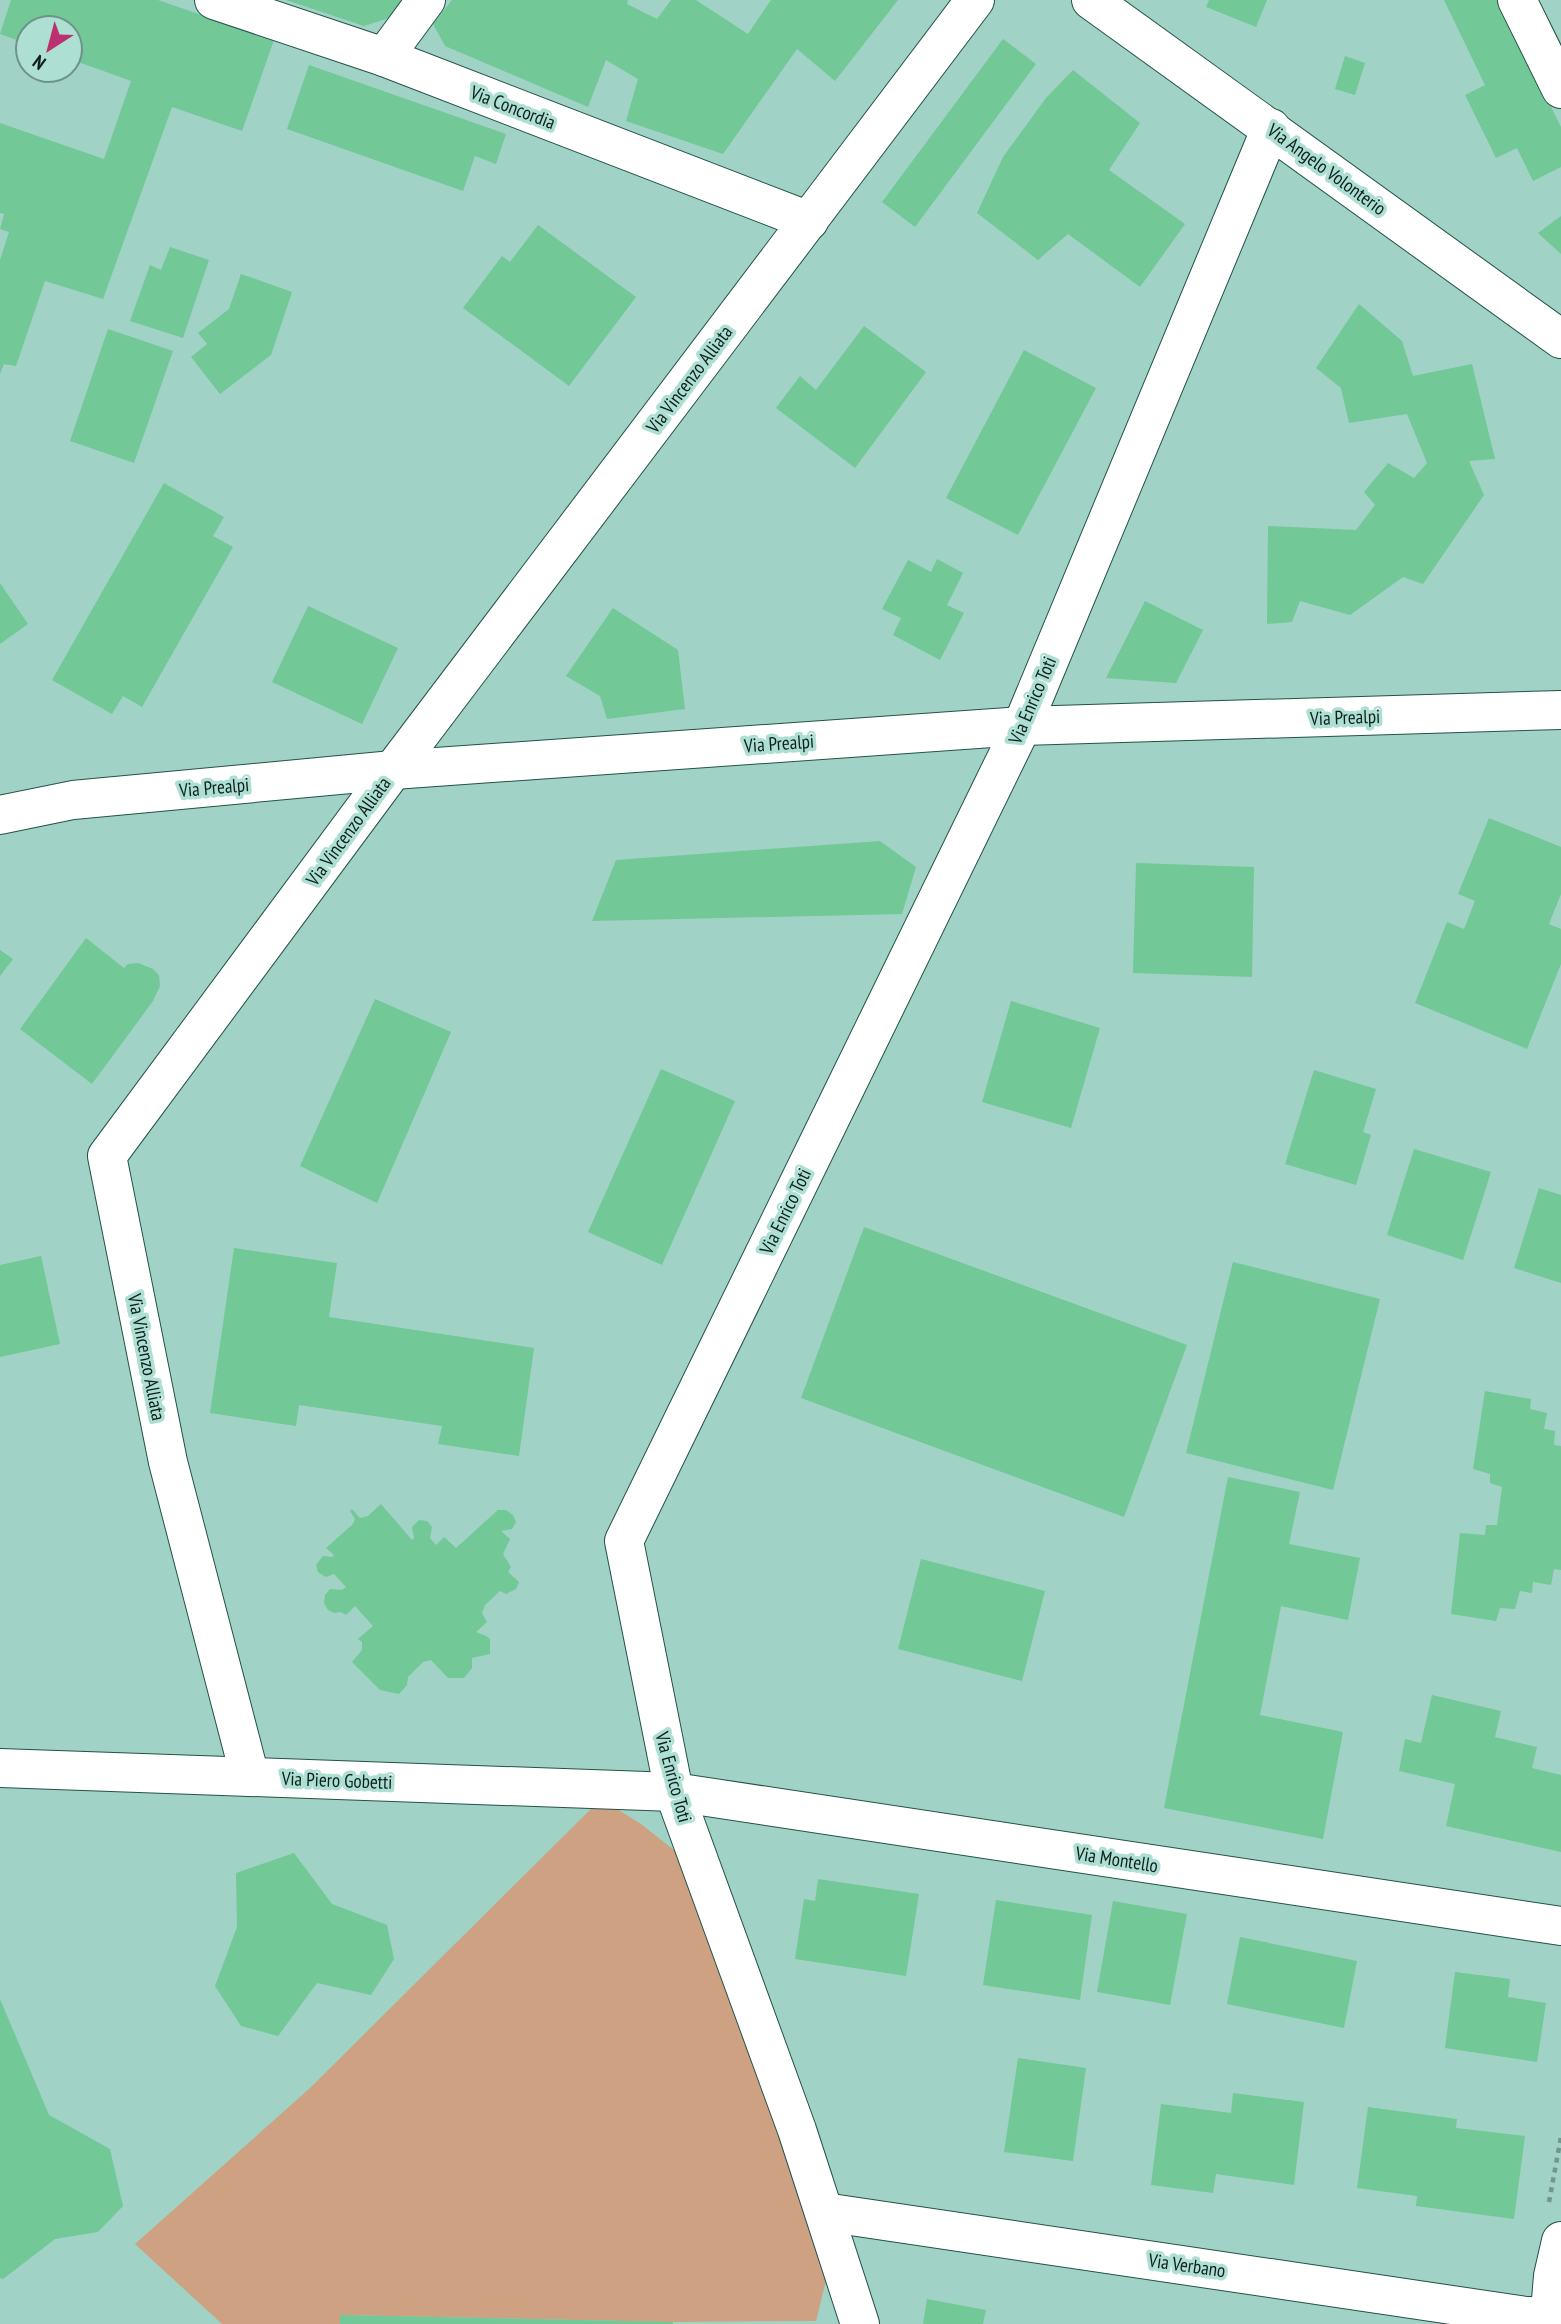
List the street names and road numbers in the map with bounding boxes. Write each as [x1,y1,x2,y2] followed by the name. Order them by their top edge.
[466,79,559,134] street label: Via Concordia
[1262,117,1391,220] street label: Via Angelo Volonterio
[640,320,737,438] street label: Via Vincenzo Alliata
[1002,653,1061,748] street label: Via Enrico Toti
[1309,704,1380,730] street label: Via Prealpi
[742,729,815,757] street label: Via Prealpi
[177,772,250,802] street label: Via Prealpi
[300,772,396,891] street label: Via Vincenzo Alliata
[753,1164,816,1259] street label: Via Enrico Toti
[123,1291,171,1422] street label: Via Vincenzo Alliata
[650,1728,698,1825] street label: Via Enrico Toti
[280,1766,393,1794] street label: Via Piero Gobetti
[1073,1840,1160,1877] street label: Via Montello
[1146,2248,1227,2282] street label: Via Verbano

